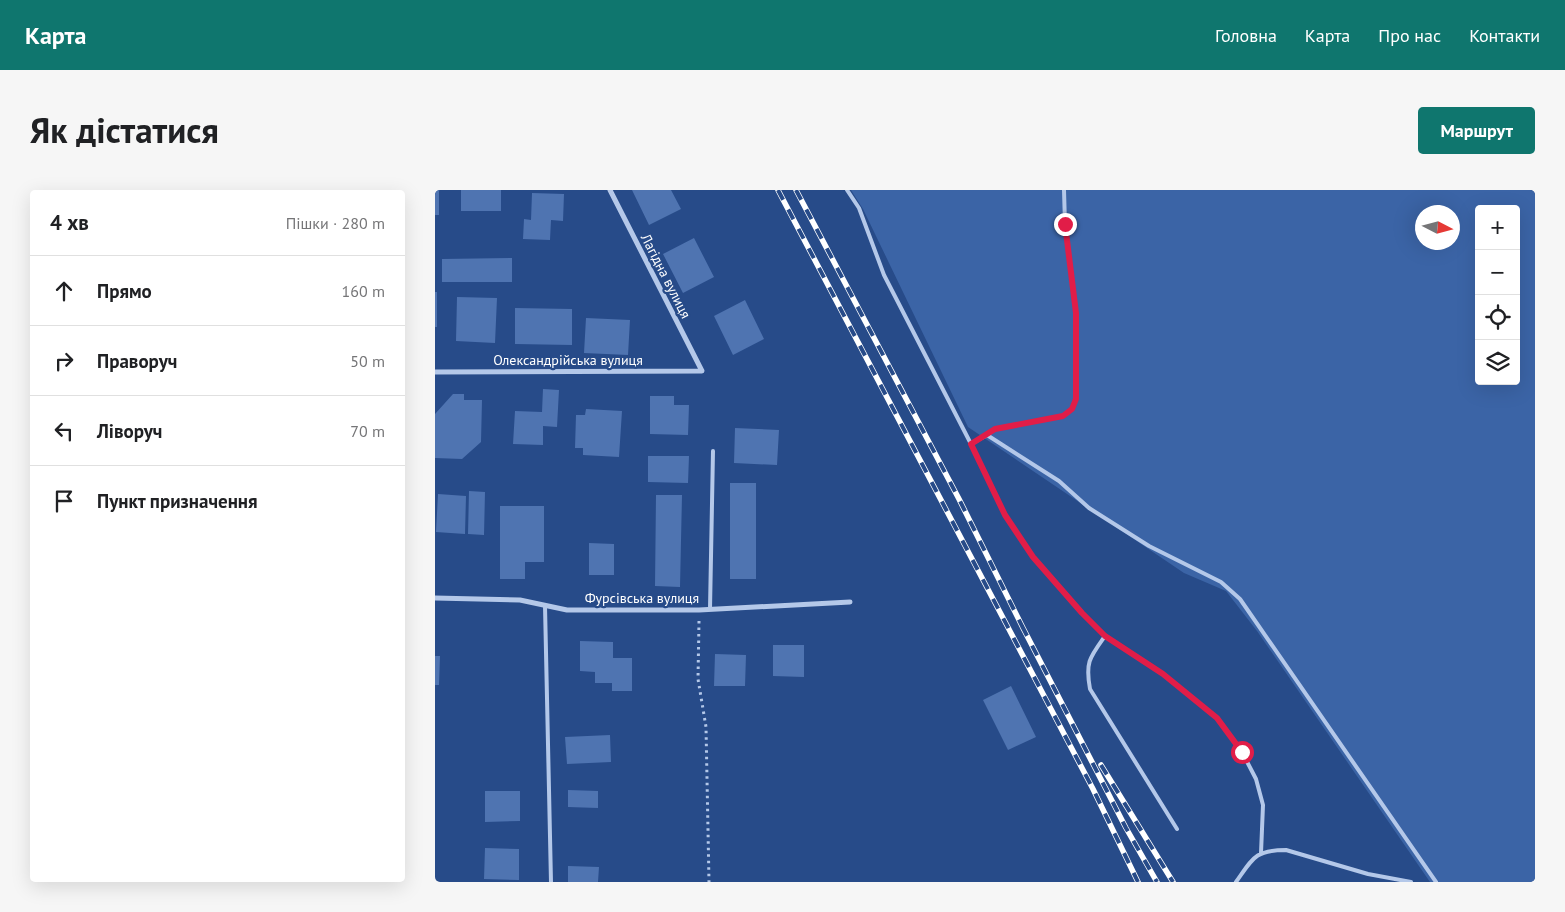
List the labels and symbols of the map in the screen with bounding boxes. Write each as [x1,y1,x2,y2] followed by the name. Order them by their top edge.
[1415,205,1460,250] north arrow
[1054,213,1077,236] route end
[636,230,695,321] street label: Лагідна вулиця
[493,351,643,369] street label: Олександрійська вулиця
[585,589,699,607] street label: Фурсівська вулиця
[1231,741,1254,764] route start

